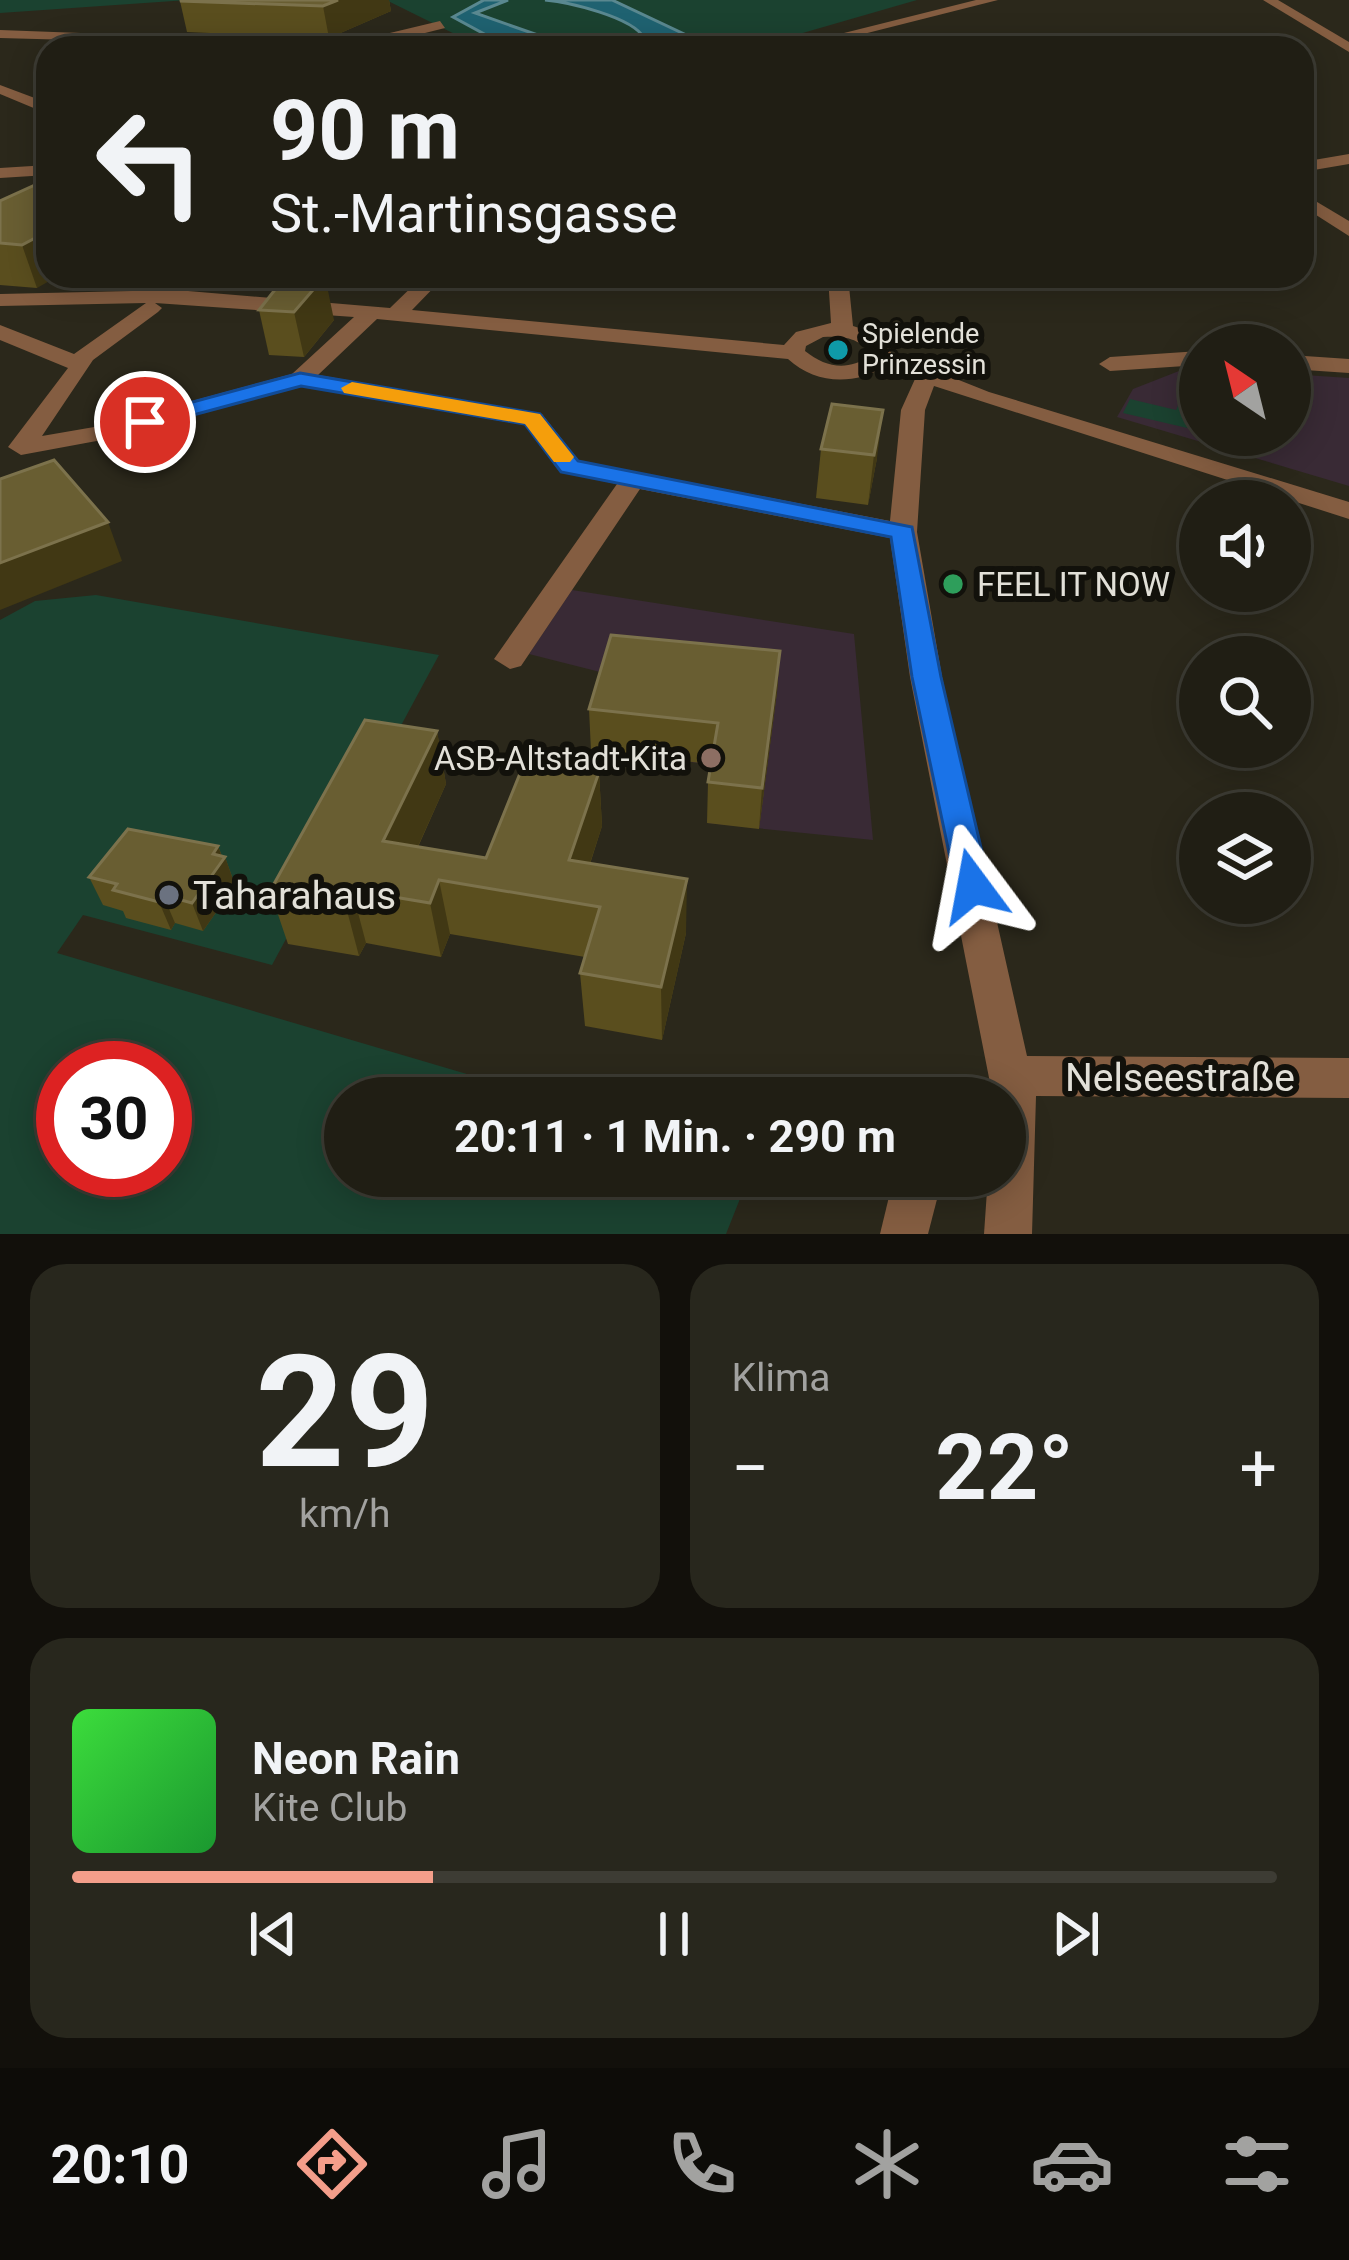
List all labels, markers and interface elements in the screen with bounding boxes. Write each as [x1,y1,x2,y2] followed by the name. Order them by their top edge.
[270,81,460,180] text: 90 m
[72,84,228,240] icon: left
[270,182,678,245] text: St.-Martinsgasse
[862,318,987,381] place label: Spielende Prinzessin
[1179,324,1311,456] north arrow
[1179,324,1311,924] map controls
[825,337,851,363] marker: Spielende Prinzessin
[94,371,196,473] pin
[112,389,178,455] icon: arrive
[1179,480,1311,612] button: sound
[977,565,1170,604] place label: FEEL IT NOW
[940,571,966,597] marker: FEEL IT NOW
[1179,636,1311,768] button: search
[434,739,687,778] place label: ASB-Altstadt-Kita
[698,745,724,771] marker: ASB-Altstadt-Kita
[1179,792,1311,924] button: layers
[910,823,1036,949] position arrow
[193,873,396,919] place label: Taharahaus
[156,882,182,908] marker: Taharahaus
[36,1041,192,1197] speed limit sign: 30
[1065,1055,1295,1101] street label: Nelseestraße
[454,1110,896,1163] text: 20:11 · 1 Min. · 290 m
[255,1321,434,1504] text: 29
[732,1355,830,1401] text: Klima
[935,1416,1074,1521] text: 22°
[732,1430,769,1507] text: −
[1240,1430,1277,1507] text: +
[299,1491,391,1537] text: km/h
[252,1732,460,1785] text: Neon Rain
[252,1785,407,1831] text: Kite Club
[240,1901,306,1967] icon: previous
[641,1901,707,1967] icon: pause
[1043,1901,1109,1967] icon: next
[290,2122,374,2206] icon: directions
[475,2122,559,2206] icon: music
[660,2122,744,2206] icon: phone
[845,2122,929,2206] icon: climate
[1030,2122,1114,2206] icon: car
[1215,2122,1299,2206] icon: filters
[50,2133,190,2196] text: 20:10

